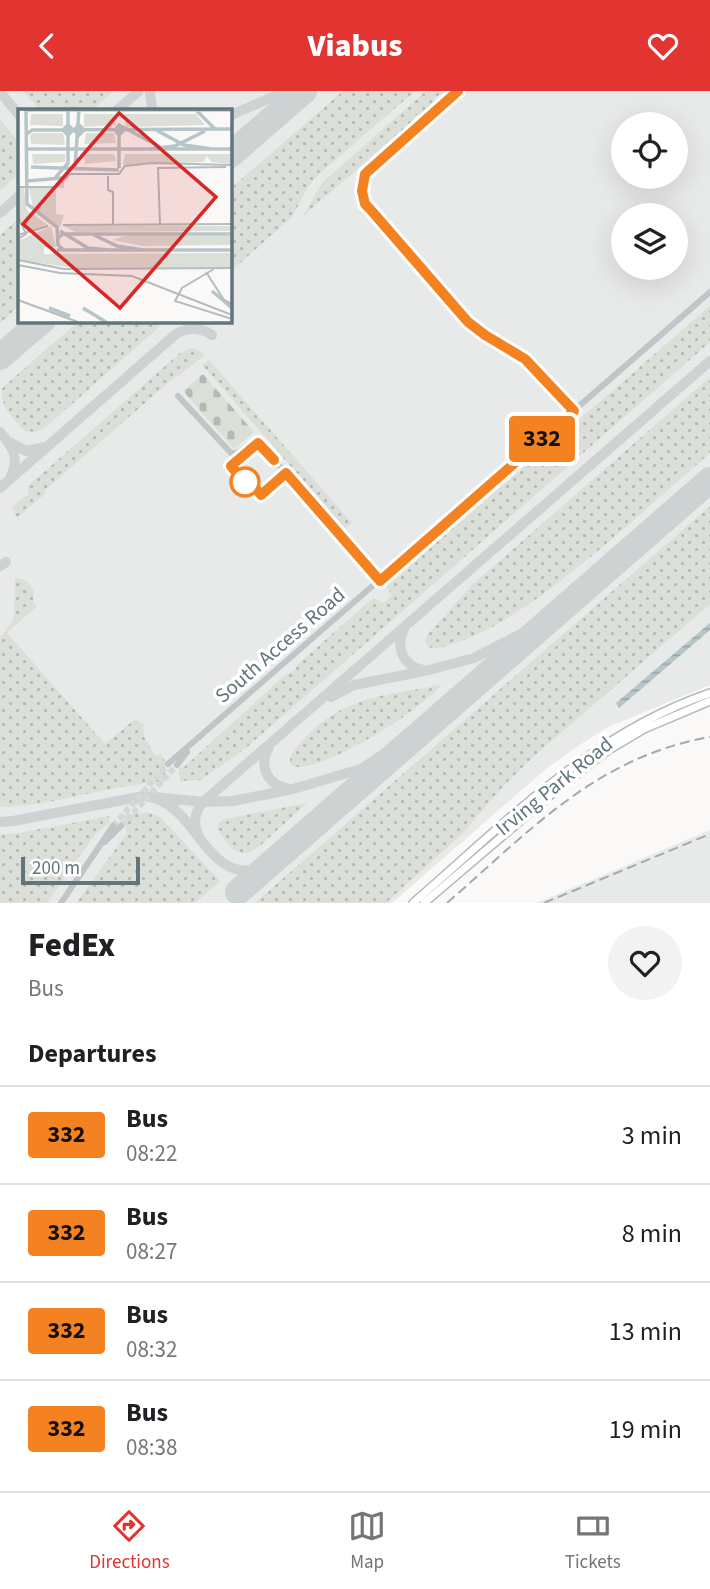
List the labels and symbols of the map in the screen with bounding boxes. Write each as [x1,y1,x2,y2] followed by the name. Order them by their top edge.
[18,109,231,322] inset map
[502,416,582,462] line badge: 332
[230,467,260,497] unlabelled marker
[208,580,352,710] street label: South Access Road
[489,729,619,843] street label: Irving Park Road
[21,854,140,886] scale bar

